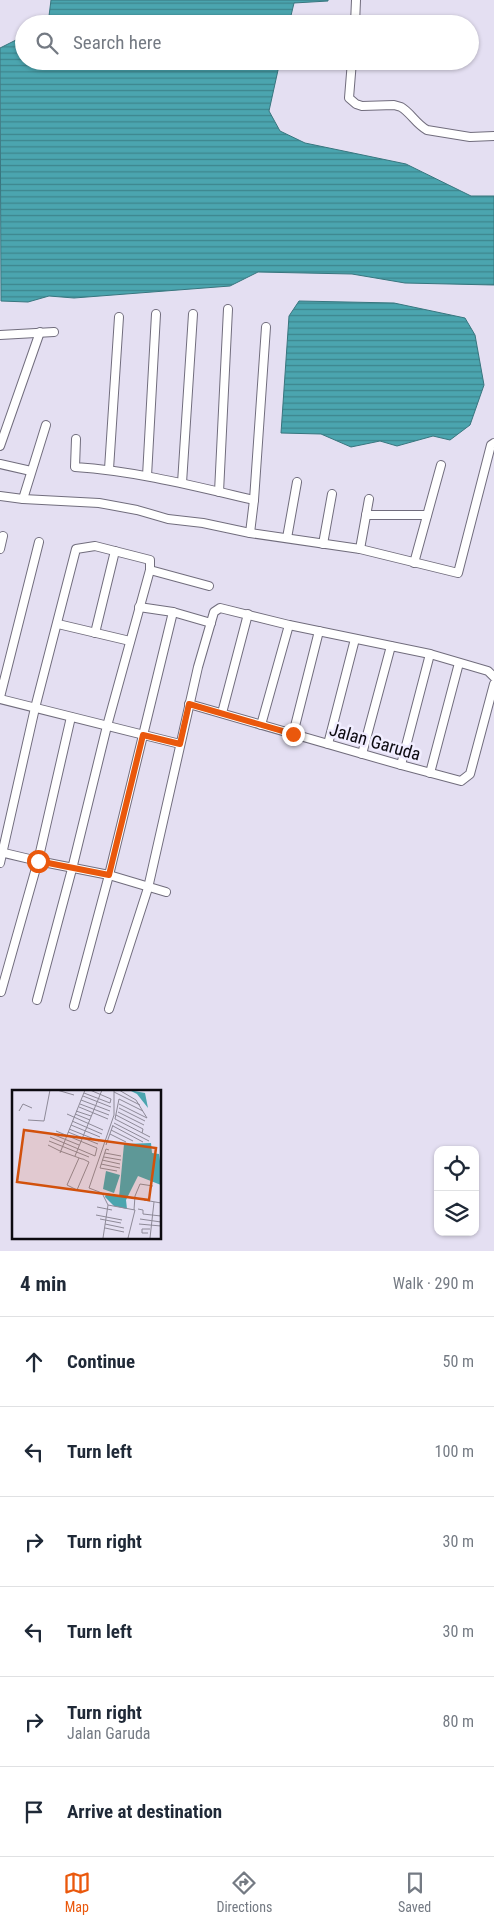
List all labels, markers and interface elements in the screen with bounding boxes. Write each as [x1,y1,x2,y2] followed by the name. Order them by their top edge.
[15,15,479,70] search box
[33,29,61,57] icon: search
[73,31,161,54] text: Search here
[327,718,423,765] street label: Jalan Garuda
[282,723,305,746] route end
[27,850,50,873] route start
[12,1090,161,1238] inset map
[434,1146,479,1236] map controls
[434,1146,479,1191] button: locate
[434,1191,479,1236] button: layers
[20,1272,67,1296] text: 4 min
[393,1274,474,1293] text: Walk · 290 m
[20,1348,48,1376] icon: ahead
[67,1350,135,1373] text: Continue
[442,1352,474,1371] text: 50 m
[20,1438,48,1466] icon: left
[67,1440,132,1463] text: Turn left
[435,1442,474,1461] text: 100 m
[20,1528,48,1556] icon: right
[67,1530,142,1553] text: Turn right
[442,1532,474,1551] text: 30 m
[20,1618,48,1646] icon: left
[67,1620,132,1643] text: Turn left
[442,1622,474,1641] text: 30 m
[67,1701,142,1724] text: Turn right
[20,1708,48,1736] icon: right
[442,1712,474,1731] text: 80 m
[67,1724,150,1743] text: Jalan Garuda
[20,1798,48,1826] icon: arrive
[67,1800,222,1823] text: Arrive at destination
[63,1869,91,1915] tab: Map
[216,1869,272,1915] tab: Directions
[398,1869,431,1915] tab: Saved

